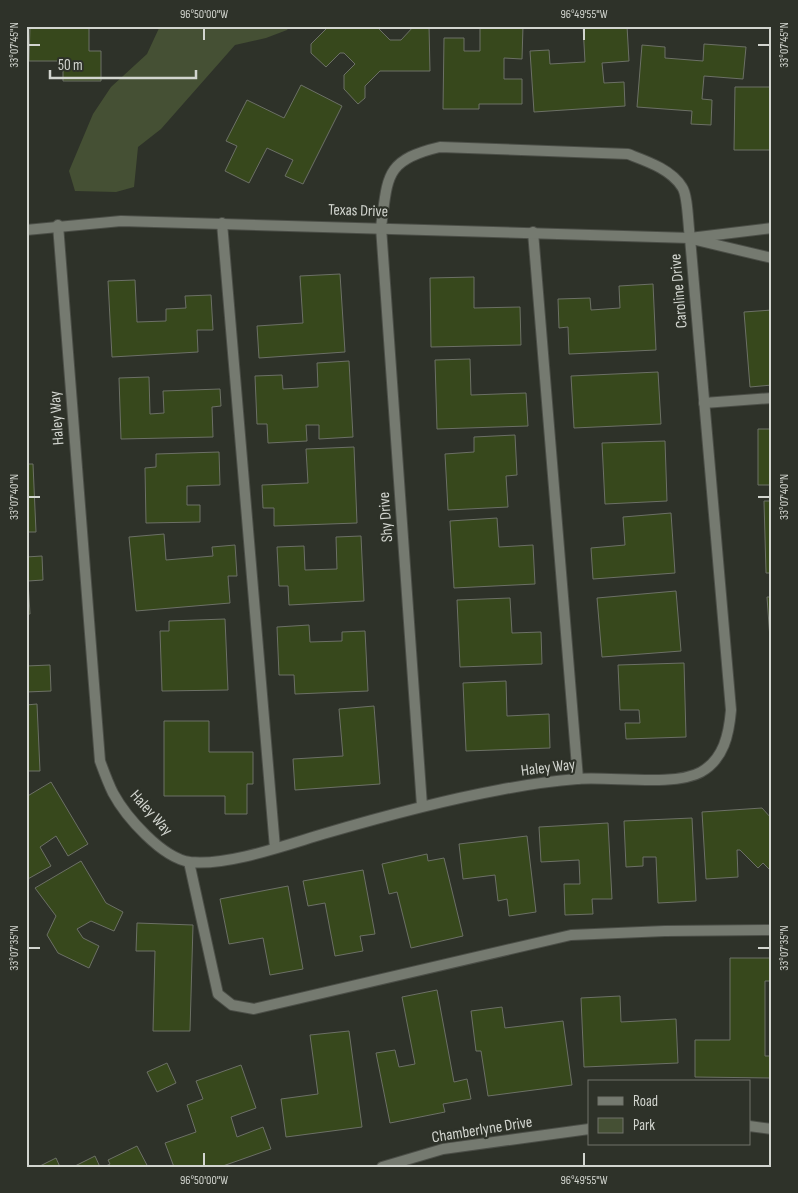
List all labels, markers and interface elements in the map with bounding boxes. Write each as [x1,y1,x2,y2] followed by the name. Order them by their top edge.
[180,7,228,22] text: 96°50'00"W
[560,7,608,22] text: 96°49'55"W
[7,22,22,68] text: 33°07'45"N
[777,22,792,68] text: 33°07'45"N
[50,48,196,80] scale bar
[58,56,83,75] text: 50 m
[328,200,388,222] street label: Texas Drive
[666,253,692,329] street label: Caroline Drive
[46,390,68,446] street label: Haley Way
[7,474,22,520] text: 33°07'40"N
[777,474,792,520] text: 33°07'40"N
[375,491,397,543] street label: Shy Drive
[520,755,576,781] street label: Haley Way
[126,786,176,840] street label: Haley Way
[7,925,22,971] text: 33°07'35"N
[777,925,792,971] text: 33°07'35"N
[588,1080,750,1146] legend
[633,1092,658,1111] text: Road
[430,1113,534,1147] street label: Chamberlyne Drive
[633,1116,655,1135] text: Park
[180,1173,228,1188] text: 96°50'00"W
[560,1173,608,1188] text: 96°49'55"W

